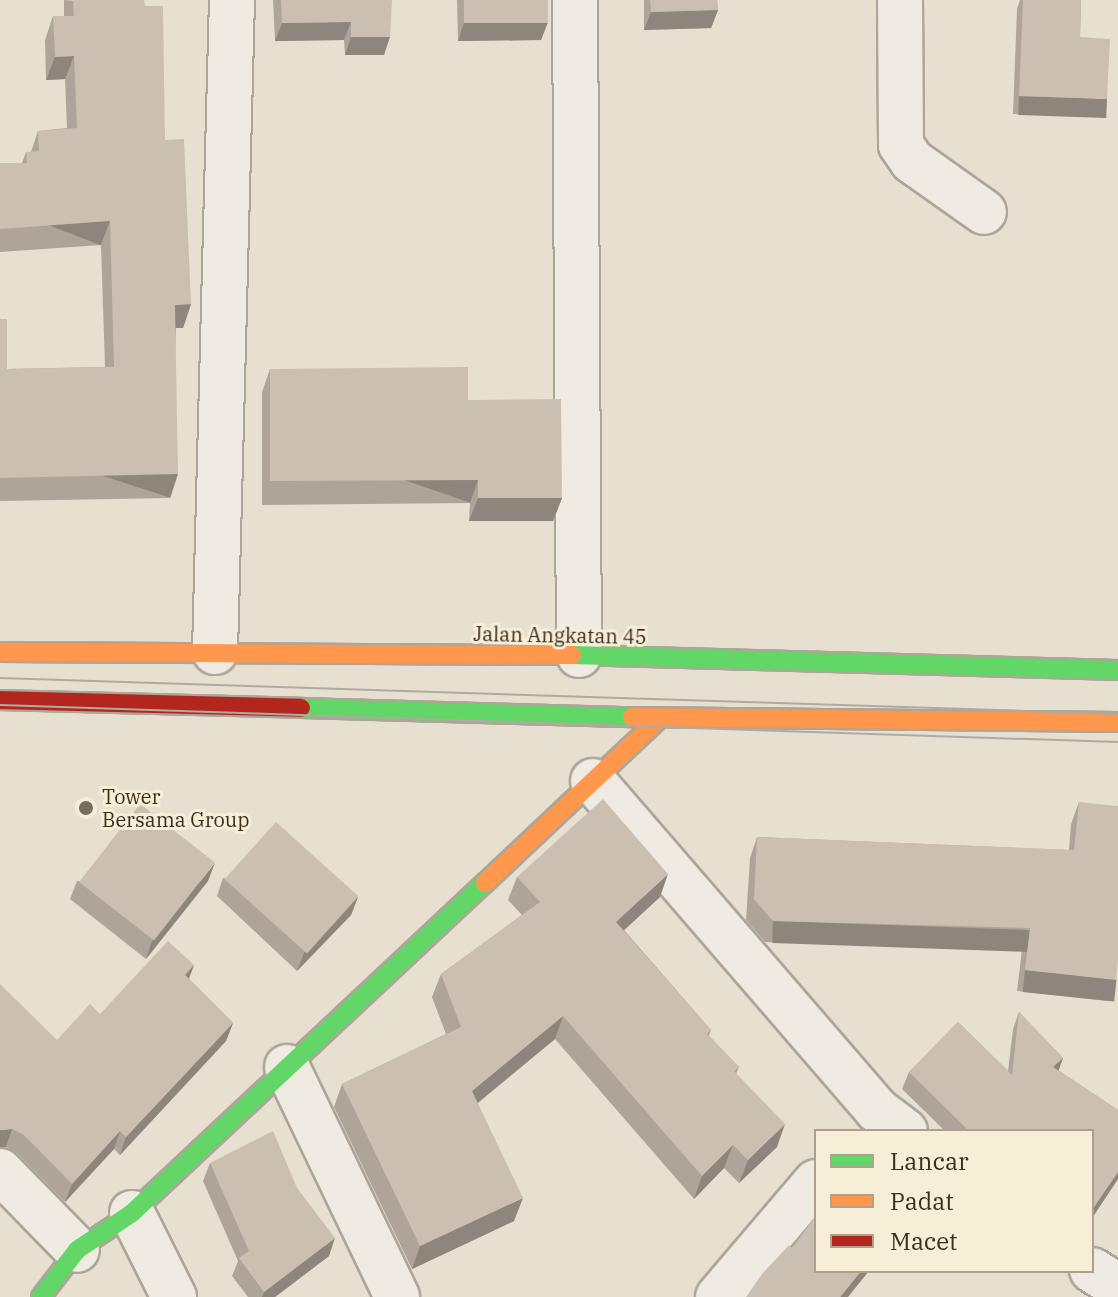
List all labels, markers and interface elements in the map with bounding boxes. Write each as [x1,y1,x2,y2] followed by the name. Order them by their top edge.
[473,621,647,649] street label: Jalan Angkatan 45
[102,784,249,831] place label: Tower Bersama Group
[77,799,95,817] marker: Tower Bersama Group
[814,1129,1094,1273] legend
[890,1145,969,1177] text: Lancar
[890,1185,954,1217] text: Padat
[890,1225,958,1257] text: Macet

